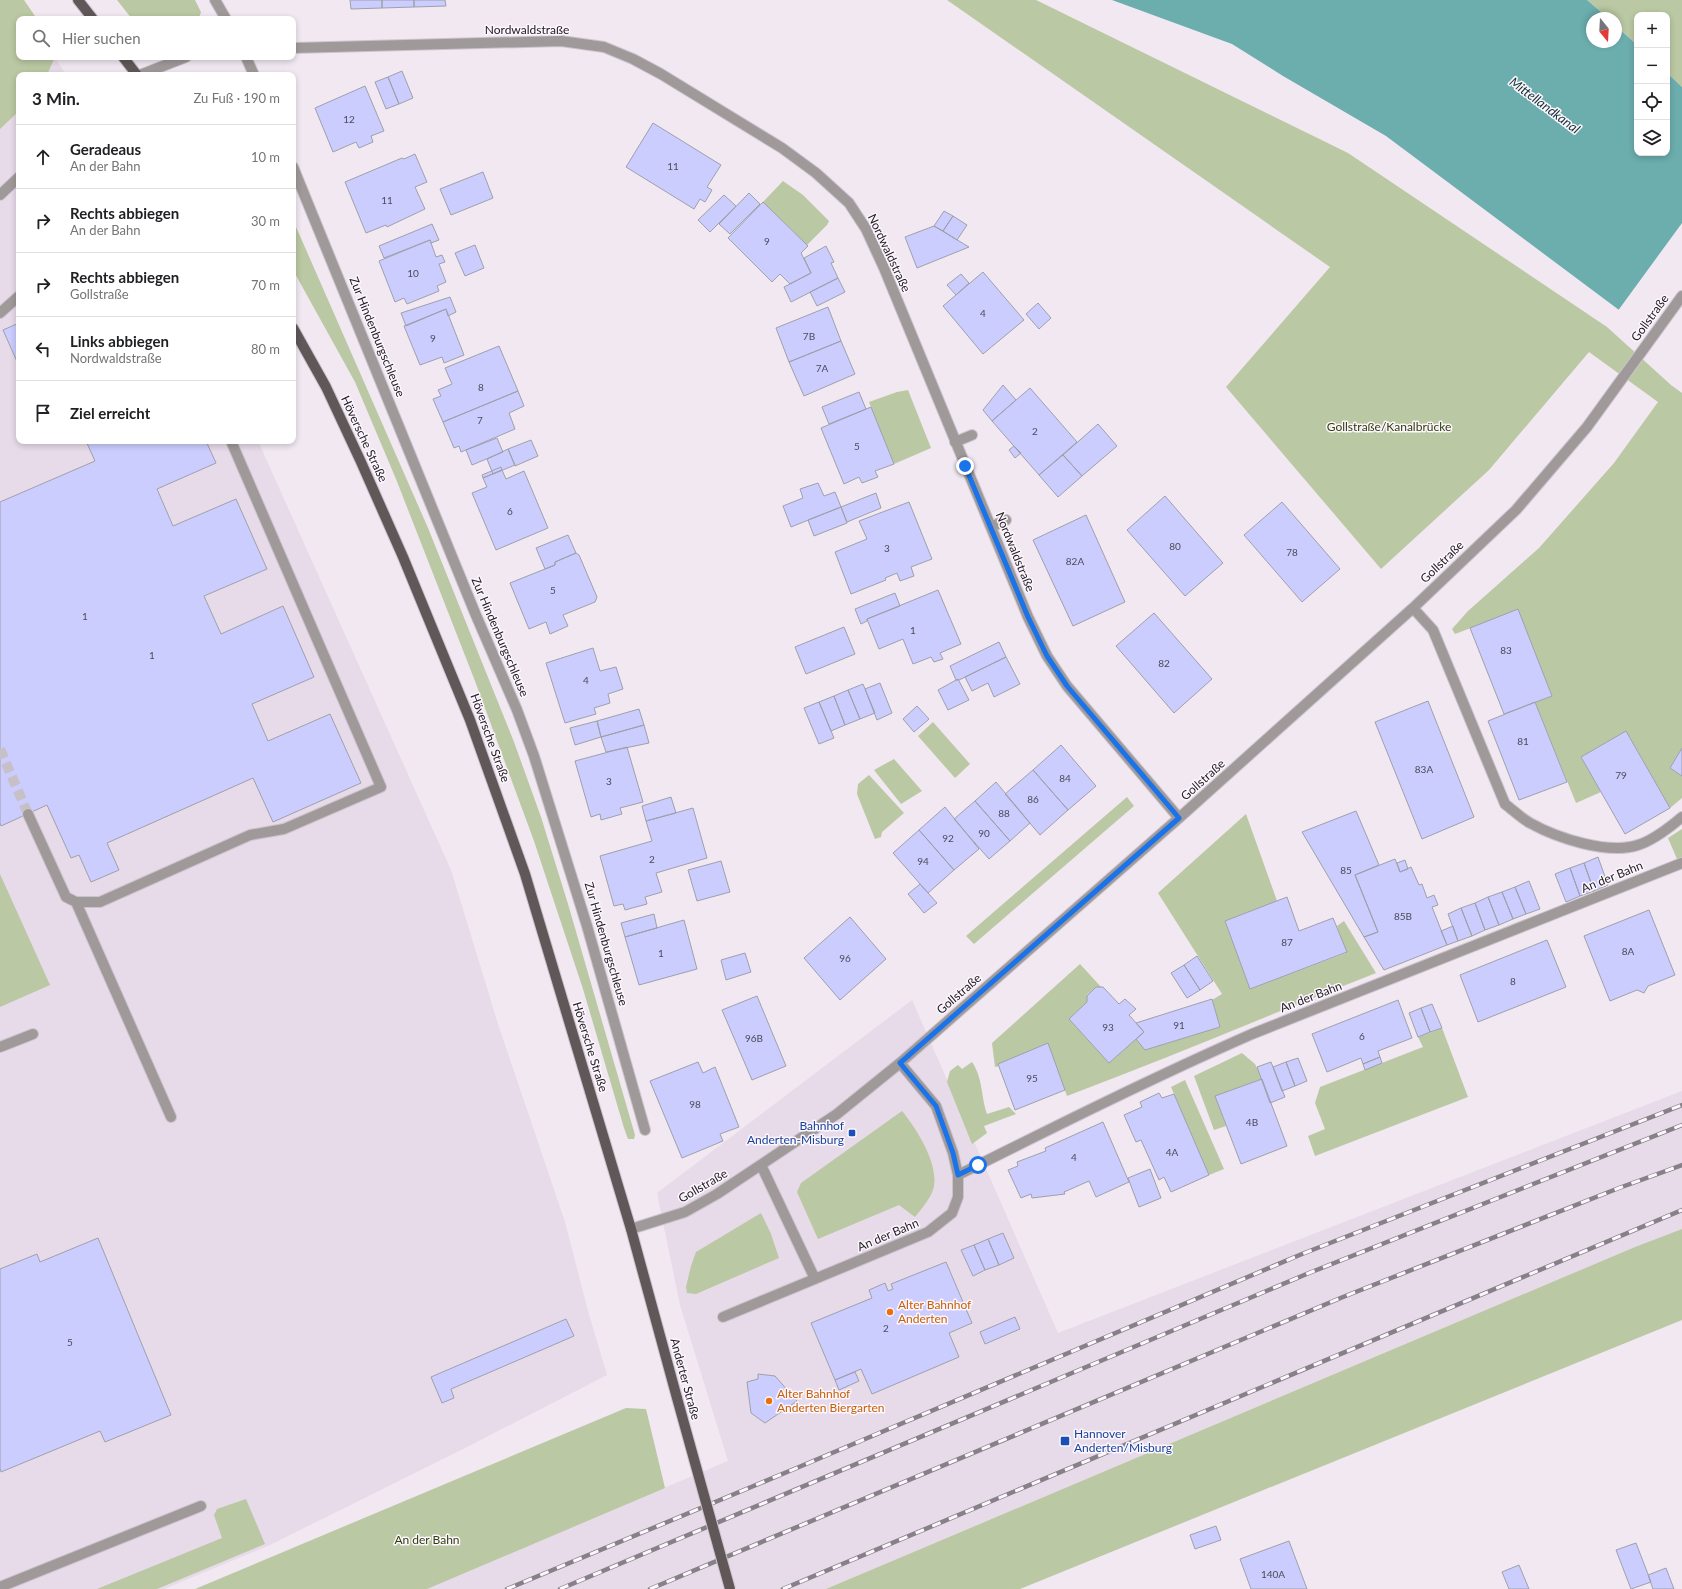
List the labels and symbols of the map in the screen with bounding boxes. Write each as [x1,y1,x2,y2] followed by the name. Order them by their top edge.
[1586,12,1622,48] north arrow
[485,22,569,37] street label: Nordwaldstraße
[1507,73,1583,137] water label: Mittellandkanal
[343,113,355,125] house number: 12
[667,160,679,172] house number: 11
[381,194,393,206] house number: 11
[865,211,914,294] street label: Nordwaldstraße
[764,235,770,247] house number: 9
[407,267,419,279] house number: 10
[347,275,408,399] street label: Zur Hindenburgschleuse
[1628,291,1672,344] street label: Gollstraße
[980,307,986,319] house number: 4
[803,330,815,342] house number: 7B
[430,332,436,344] house number: 9
[816,362,829,374] house number: 7A
[478,381,484,393] house number: 8
[338,393,391,484] street label: Höversche Straße
[477,414,483,426] house number: 7
[1327,419,1451,434] park label: Gollstraße/Kanalbrücke
[1032,425,1038,437] house number: 2
[854,440,860,452] house number: 5
[956,457,974,475] route end
[507,505,513,517] house number: 6
[993,510,1038,594] street label: Nordwaldstraße
[1417,537,1466,586] street label: Gollstraße
[1169,540,1181,552] house number: 80
[884,542,890,554] house number: 3
[1286,546,1298,558] house number: 78
[1066,555,1084,567] house number: 82A
[469,575,532,699] street label: Zur Hindenburgschleuse
[550,584,556,596] house number: 5
[82,610,88,622] house number: 1
[910,624,916,636] house number: 1
[1500,644,1512,656] house number: 83
[149,649,155,661] house number: 1
[1158,657,1170,669] house number: 82
[583,674,589,686] house number: 4
[467,691,513,784] street label: Höversche Straße
[1517,735,1529,747] house number: 81
[1178,756,1228,803] street label: Gollstraße
[1415,763,1433,775] house number: 83A
[1615,769,1627,781] house number: 79
[1059,772,1071,784] house number: 84
[606,775,612,787] house number: 3
[1027,793,1039,805] house number: 86
[998,807,1010,819] house number: 88
[978,827,990,839] house number: 90
[942,832,954,844] house number: 92
[649,853,655,865] house number: 2
[917,855,929,867] house number: 94
[1579,857,1645,896] street label: An der Bahn
[1340,864,1352,876] house number: 85
[582,880,631,1008] street label: Zur Hindenburgschleuse
[1394,910,1412,922] house number: 85B
[1281,936,1293,948] house number: 87
[1622,945,1635,957] house number: 8A
[658,947,664,959] house number: 1
[839,952,851,964] house number: 96
[933,970,984,1017] street label: Gollstraße
[1510,975,1516,987] house number: 8
[1278,978,1344,1015] street label: An der Bahn
[570,1000,611,1094] street label: Höversche Straße
[1173,1019,1185,1031] house number: 91
[1102,1021,1114,1033] house number: 93
[1359,1030,1365,1042] house number: 6
[745,1032,763,1044] house number: 96B
[1026,1072,1038,1084] house number: 95
[689,1098,701,1110] house number: 98
[1246,1116,1258,1128] house number: 4B
[747,1118,845,1147] place label: Bahnhof Anderten-Misburg
[847,1128,857,1138] marker: Bahnhof Anderten-Misburg
[1166,1146,1179,1158] house number: 4A
[1071,1151,1077,1163] house number: 4
[969,1156,987,1174] route start
[676,1166,730,1206] street label: Gollstraße
[855,1215,921,1254] street label: An der Bahn
[898,1297,972,1326] place label: Alter Bahnhof Anderten
[885,1307,895,1317] marker: Alter Bahnhof Anderten
[883,1322,889,1334] house number: 2
[67,1336,73,1348] house number: 5
[667,1336,704,1421] street label: Anderter Straße
[777,1386,885,1415] place label: Alter Bahnhof Anderten Biergarten
[764,1396,774,1406] marker: Alter Bahnhof Anderten Biergarten
[1074,1426,1172,1455] place label: Hannover Anderten/Misburg
[1059,1435,1071,1447] marker: Hannover Anderten/Misburg
[394,1532,460,1547] park label: An der Bahn
[1261,1568,1285,1580] house number: 140A

